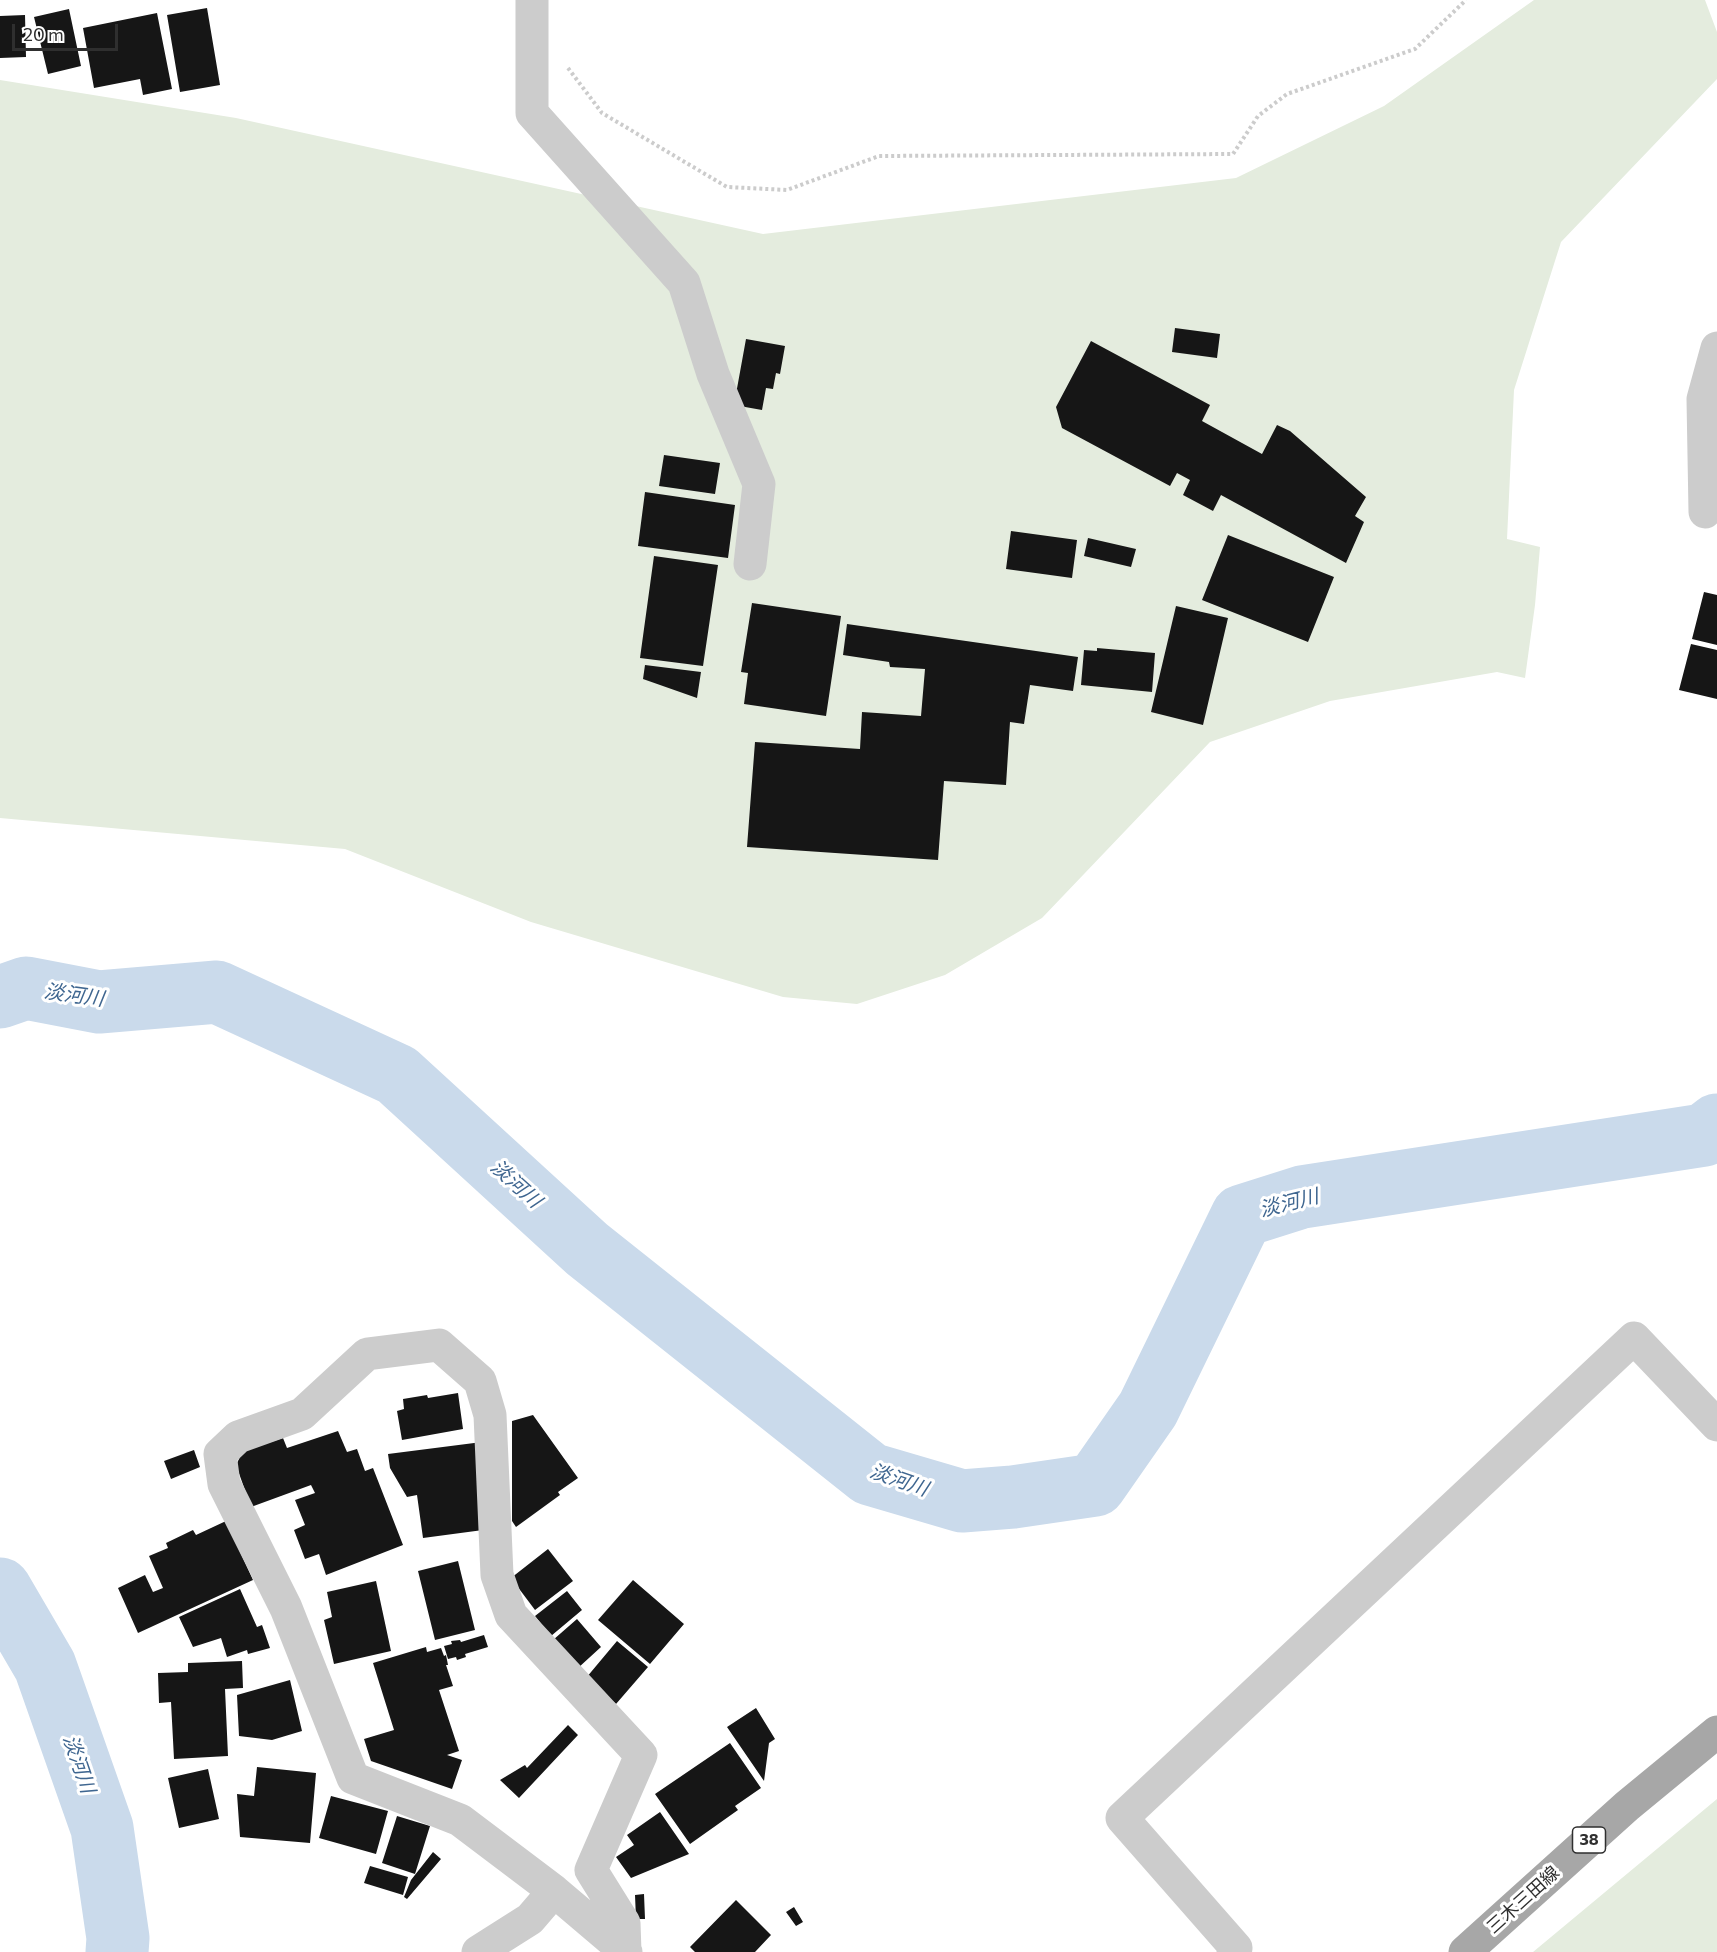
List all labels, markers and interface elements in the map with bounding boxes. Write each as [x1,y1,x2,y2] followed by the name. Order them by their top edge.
[15,12,122,50] scale bar
[23,23,64,45] text: 20 m
[43,979,105,1011] water label: 淡河川
[486,1155,546,1213] water label: 淡河川
[1257,1184,1321,1222] water label: 淡河川
[867,1459,931,1501] water label: 淡河川
[58,1732,100,1796] water label: 淡河川
[1572,1827,1606,1853] road number: 38
[1482,1862,1564,1938] street label: 三木三田線

